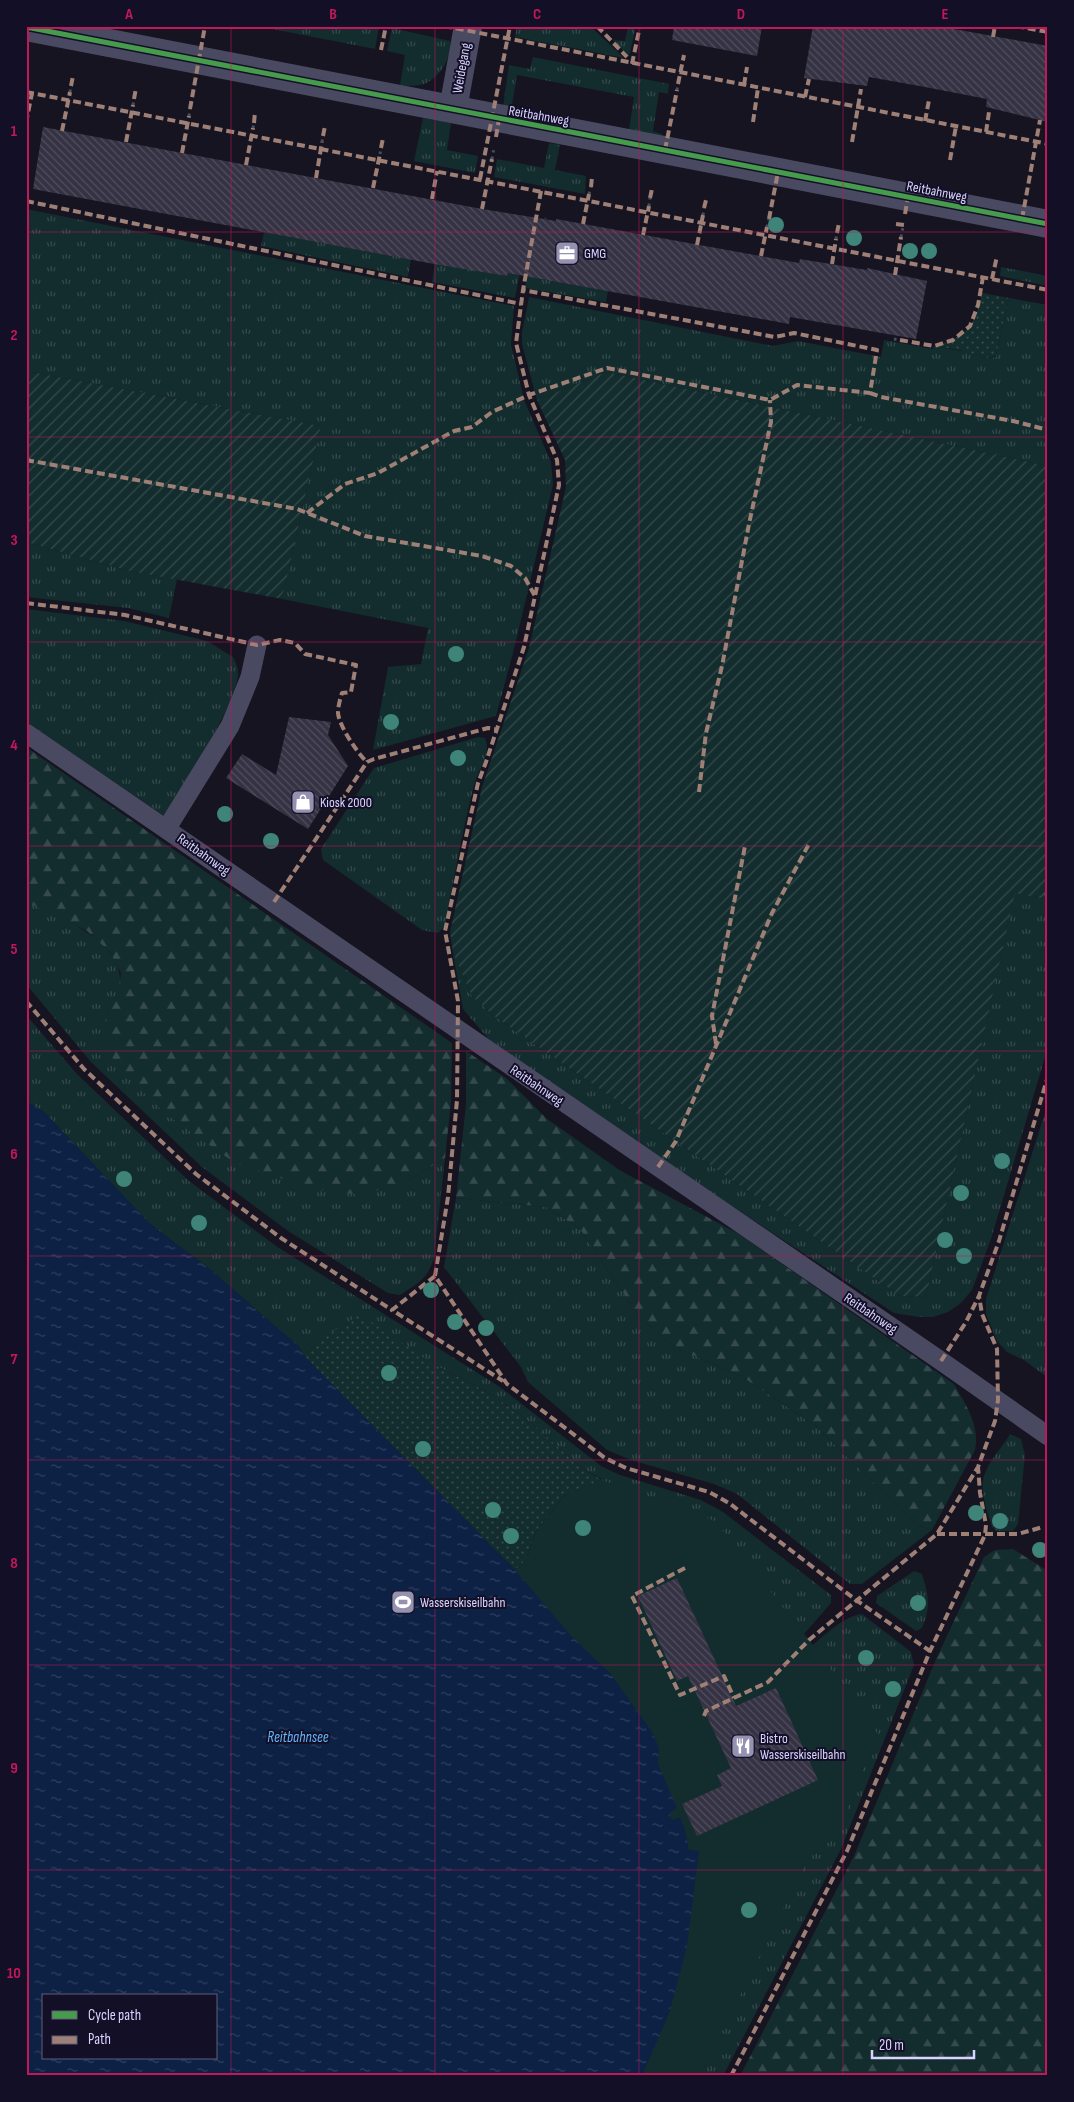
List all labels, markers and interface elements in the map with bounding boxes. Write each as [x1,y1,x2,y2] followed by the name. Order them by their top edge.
[124,5,133,24] text: A
[329,5,337,24] text: B
[533,5,541,24] text: C
[737,5,745,24] text: D
[942,5,949,24] text: E
[449,41,474,95] street label: Weidegang
[507,102,571,129] street label: Reitbahnweg
[11,122,18,141] text: 1
[905,177,969,206] street label: Reitbahnweg
[554,240,580,266] office icon: GMG
[584,245,606,262] place label: GMG
[10,326,18,345] text: 2
[10,531,18,550] text: 3
[10,736,18,755] text: 4
[290,789,316,815] shop icon: Kiosk 2000
[320,794,372,811] place label: Kiosk 2000
[174,830,234,879] street label: Reitbahnweg
[10,940,18,959] text: 5
[507,1061,567,1110] street label: Reitbahnweg
[10,1145,18,1164] text: 6
[841,1289,901,1338] street label: Reitbahnweg
[11,1350,18,1369] text: 7
[10,1554,18,1573] text: 8
[390,1589,416,1615] sports icon: Wasserskiseilbahn
[420,1594,505,1611] place label: Wasserskiseilbahn
[267,1728,329,1747] water label: Reitbahnsee
[760,1730,845,1763] place label: Bistro Wasserskiseilbahn
[730,1733,756,1759] restaurant icon: Bistro Wasserskiseilbahn
[10,1759,18,1778] text: 9
[7,1964,21,1983] text: 10
[42,1994,218,2060] legend
[88,2006,141,2025] text: Cycle path
[872,2027,974,2059] scale bar
[88,2030,111,2049] text: Path
[879,2036,904,2055] text: 20 m

